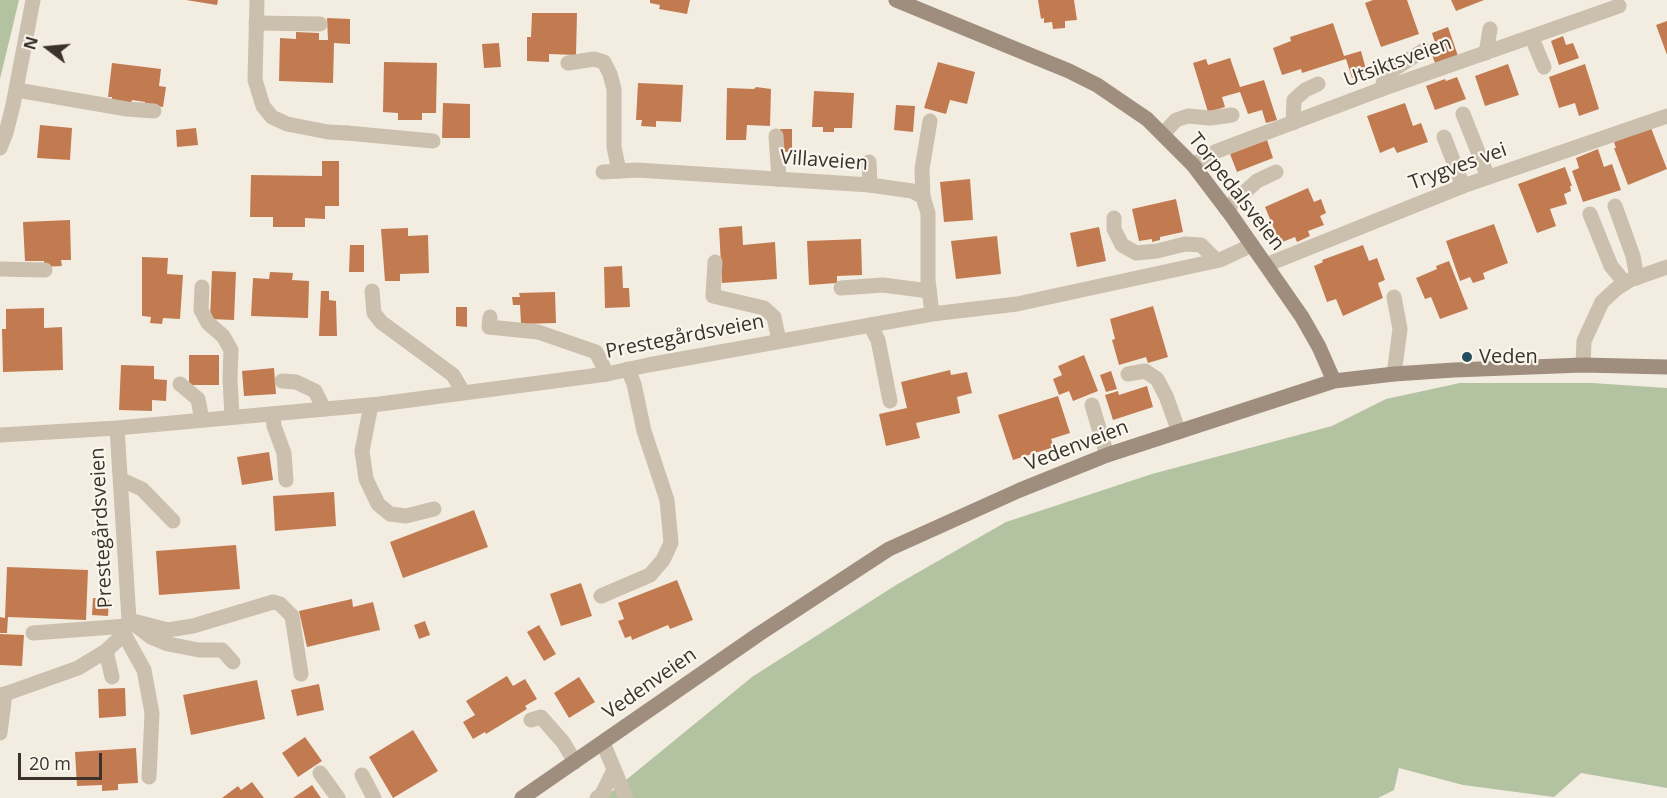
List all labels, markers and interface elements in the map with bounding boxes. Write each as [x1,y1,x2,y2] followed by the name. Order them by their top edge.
[18,18,78,78] north arrow
[1341,31,1455,93] street label: Utsiktsveien
[18,34,43,52] text: N
[1183,129,1289,255] street label: Torpedalsveien
[1406,138,1510,196] street label: Trygves vei
[779,146,869,176] street label: Villaveien
[604,310,766,364] street label: Prestegårdsveien
[1479,345,1538,369] place label: Veden
[1460,350,1474,364] marker: Veden
[1022,415,1132,477] street label: Vedenveien
[86,447,118,609] street label: Prestegårdsveien
[599,643,701,725] street label: Vedenveien
[21,741,105,779] scale bar
[29,751,71,775] text: 20 m

